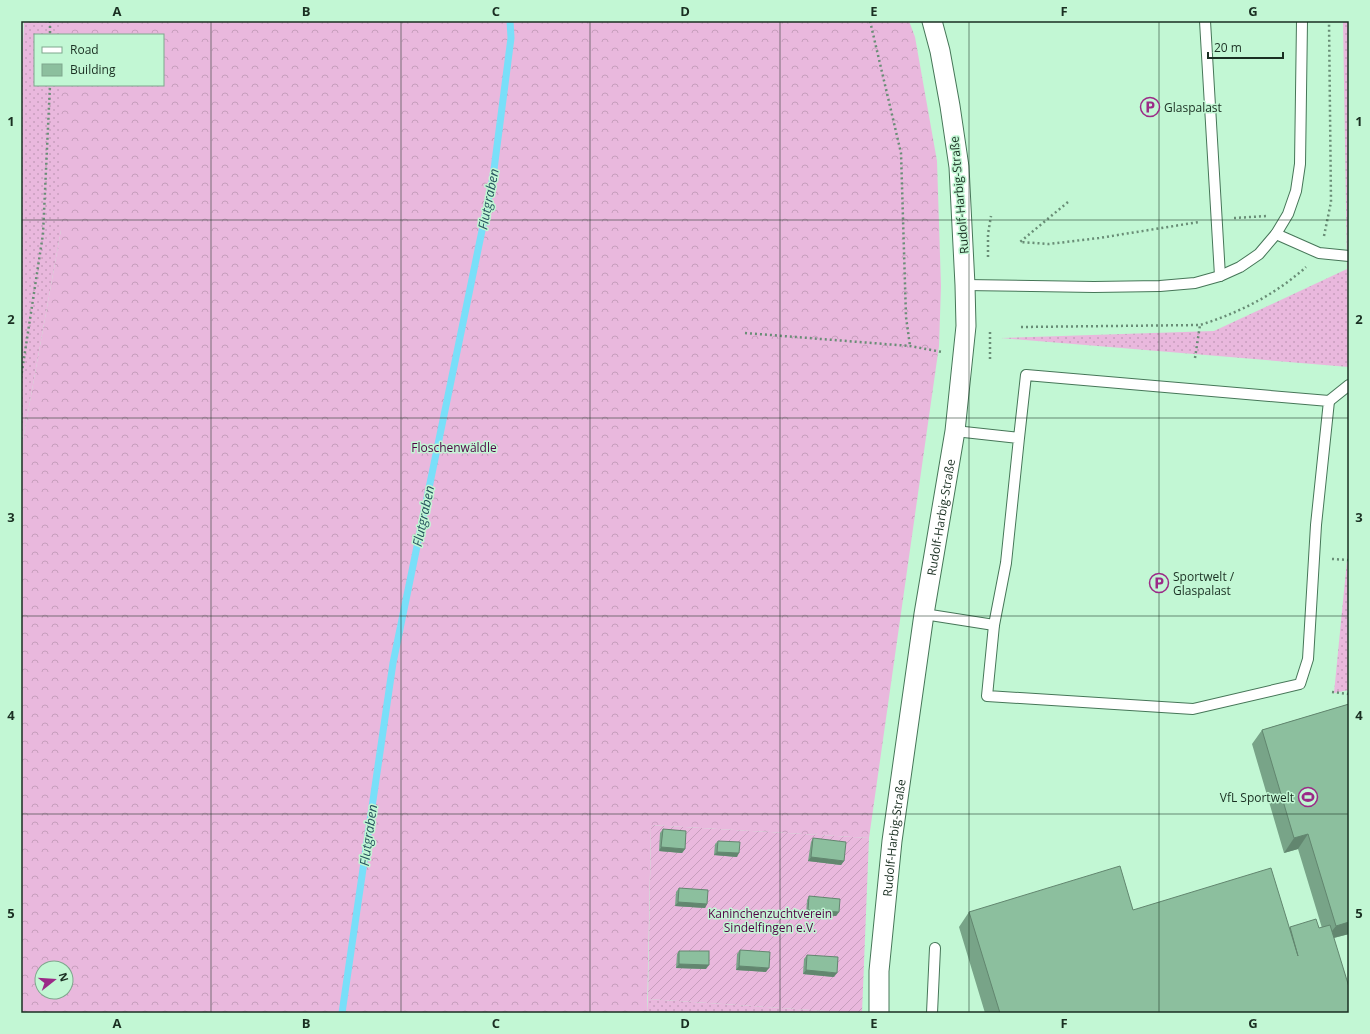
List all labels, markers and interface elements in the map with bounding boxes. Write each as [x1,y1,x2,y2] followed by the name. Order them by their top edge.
[113,2,122,20] text: A
[302,2,311,20] text: B
[492,2,500,20] text: C
[680,2,690,20] text: D
[870,2,878,20] text: E
[1060,2,1068,20] text: F
[1248,2,1258,20] text: G
[34,34,164,86] legend
[1208,34,1283,60] scale bar
[1214,39,1242,56] text: 20 m
[70,41,99,58] text: Road
[70,61,116,78] text: Building
[1139,96,1161,118] parking icon: Glaspalast
[1164,99,1222,116] place label: Glaspalast
[7,112,15,130] text: 1
[1355,112,1363,130] text: 1
[945,135,973,255] street label: Rudolf-Harbig-Straße
[473,167,503,231] water label: Flutgraben
[7,310,15,328] text: 2
[1355,310,1363,328] text: 2
[411,439,497,456] park label: Floschenwäldle
[922,457,959,577] street label: Rudolf-Harbig-Straße
[408,484,438,548] water label: Flutgraben
[7,508,15,526] text: 3
[1355,508,1363,526] text: 3
[1173,568,1235,599] place label: Sportwelt / Glaspalast
[1148,572,1170,594] parking icon: Sportwelt / Glaspalast
[7,706,15,724] text: 4
[1355,706,1363,724] text: 4
[878,778,909,897] street label: Rudolf-Harbig-Straße
[1297,786,1319,808] sports icon: VfL Sportwelt
[1220,789,1294,806] place label: VfL Sportwelt
[355,803,381,867] water label: Flutgraben
[7,904,15,922] text: 5
[1355,904,1363,922] text: 5
[708,905,832,936] park label: Kaninchenzuchtverein Sindelfingen e.V.
[34,960,74,1000] north arrow
[56,970,73,983] text: N
[113,1014,122,1032] text: A
[302,1014,311,1032] text: B
[492,1014,500,1032] text: C
[680,1014,690,1032] text: D
[870,1014,878,1032] text: E
[1060,1014,1068,1032] text: F
[1248,1014,1258,1032] text: G

